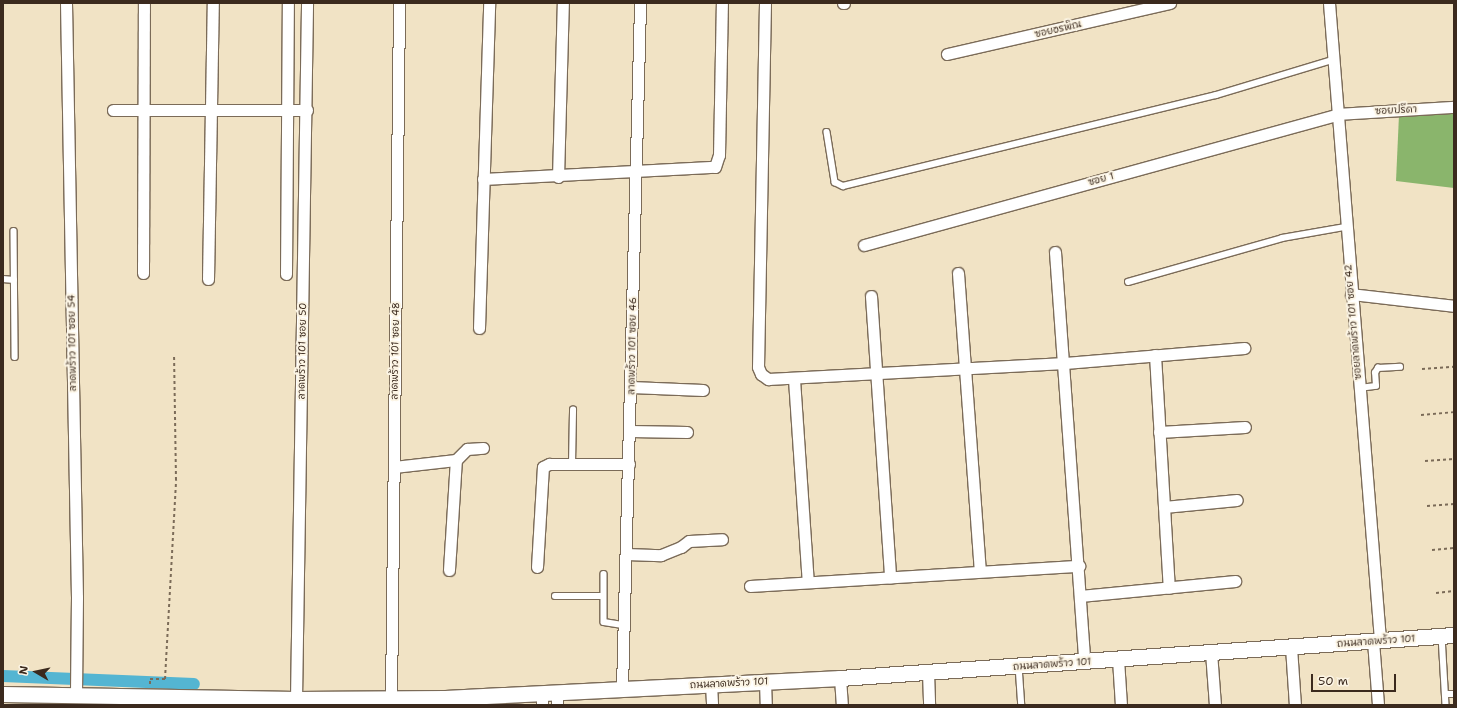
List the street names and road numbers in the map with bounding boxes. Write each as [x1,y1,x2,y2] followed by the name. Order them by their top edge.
[1033,18,1083,40] street label: ซอยอรพิณ
[1375,103,1417,117] street label: ซอยปรีดา
[1087,170,1115,188] street label: ซอย 1
[1342,264,1364,380] street label: ซอยลาดพร้าว 101 ซอย 42
[65,295,79,391] street label: ลาดพร้าว 101 ซอย 54
[625,297,639,395] street label: ลาดพร้าว 101 ซอย 46
[295,302,309,400] street label: ลาดพร้าว 101 ซอย 50
[388,302,402,400] street label: ลาดพร้าว 101 ซอย 48
[1336,632,1416,650] street label: ถนนลาดพร้าว 101
[1012,655,1092,673] street label: ถนนลาดพร้าว 101
[690,675,768,691] street label: ถนนลาดพร้าว 101

